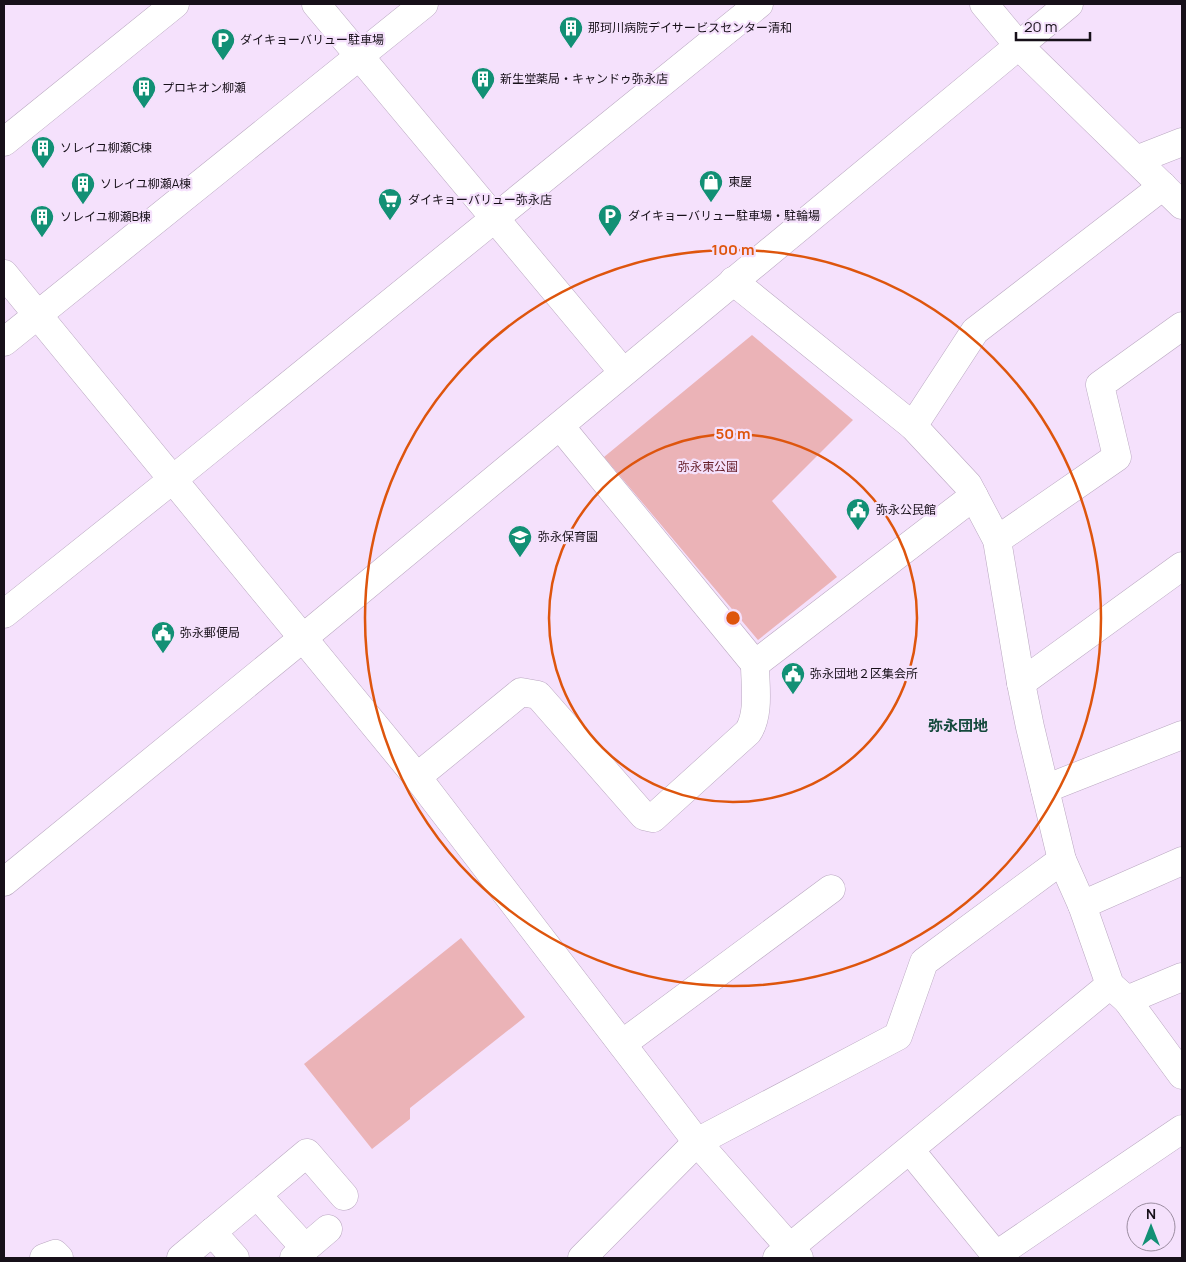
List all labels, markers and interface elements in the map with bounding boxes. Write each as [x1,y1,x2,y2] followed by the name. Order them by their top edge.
[1016,10,1090,42] scale bar
[558,15,584,49] building icon: 那珂川病院デイサービスセンター清和
[1024,16,1057,37] text: 20 m
[588,19,792,36] place label: 那珂川病院デイサービスセンター清和
[210,27,236,61] parking icon: ダイキョーバリュー駐車場
[240,31,384,48] place label: ダイキョーバリュー駐車場
[470,66,496,100] building icon: 新生堂薬局・キャンドゥ弥永店
[500,70,668,87] place label: 新生堂薬局・キャンドゥ弥永店
[131,75,157,109] building icon: プロキオン柳瀬
[162,79,246,96] place label: プロキオン柳瀬
[30,135,56,169] building icon: ソレイユ柳瀬C棟
[60,139,152,156] place label: ソレイユ柳瀬C棟
[698,169,724,203] shop icon: 東屋
[70,171,96,205] building icon: ソレイユ柳瀬A棟
[728,173,752,190] place label: 東屋
[100,175,191,192] place label: ソレイユ柳瀬A棟
[377,187,403,221] supermarket icon: ダイキョーバリュー弥永店
[408,191,552,208] place label: ダイキョーバリュー弥永店
[597,203,623,237] parking icon: ダイキョーバリュー駐車場・駐輪場
[29,204,55,238] building icon: ソレイユ柳瀬B棟
[628,207,820,224] place label: ダイキョーバリュー駐車場・駐輪場
[60,208,151,225] place label: ソレイユ柳瀬B棟
[712,239,754,260] text: 100 m
[715,423,751,444] text: 50 m
[678,458,738,475] park label: 弥永東公園
[845,497,871,531] public building icon: 弥永公民館
[876,501,936,518] place label: 弥永公民館
[507,524,533,558] school or university icon: 弥永保育園
[538,528,598,545] place label: 弥永保育園
[724,609,742,627] centre of rings
[150,620,176,654] public building icon: 弥永郵便局
[180,624,240,641] place label: 弥永郵便局
[780,661,806,695] public building icon: 弥永団地２区集会所
[810,665,918,682] place label: 弥永団地２区集会所
[928,715,988,736] district label: 弥永団地
[1126,1202,1176,1252] north arrow
[1146,1204,1156,1223] text: N

